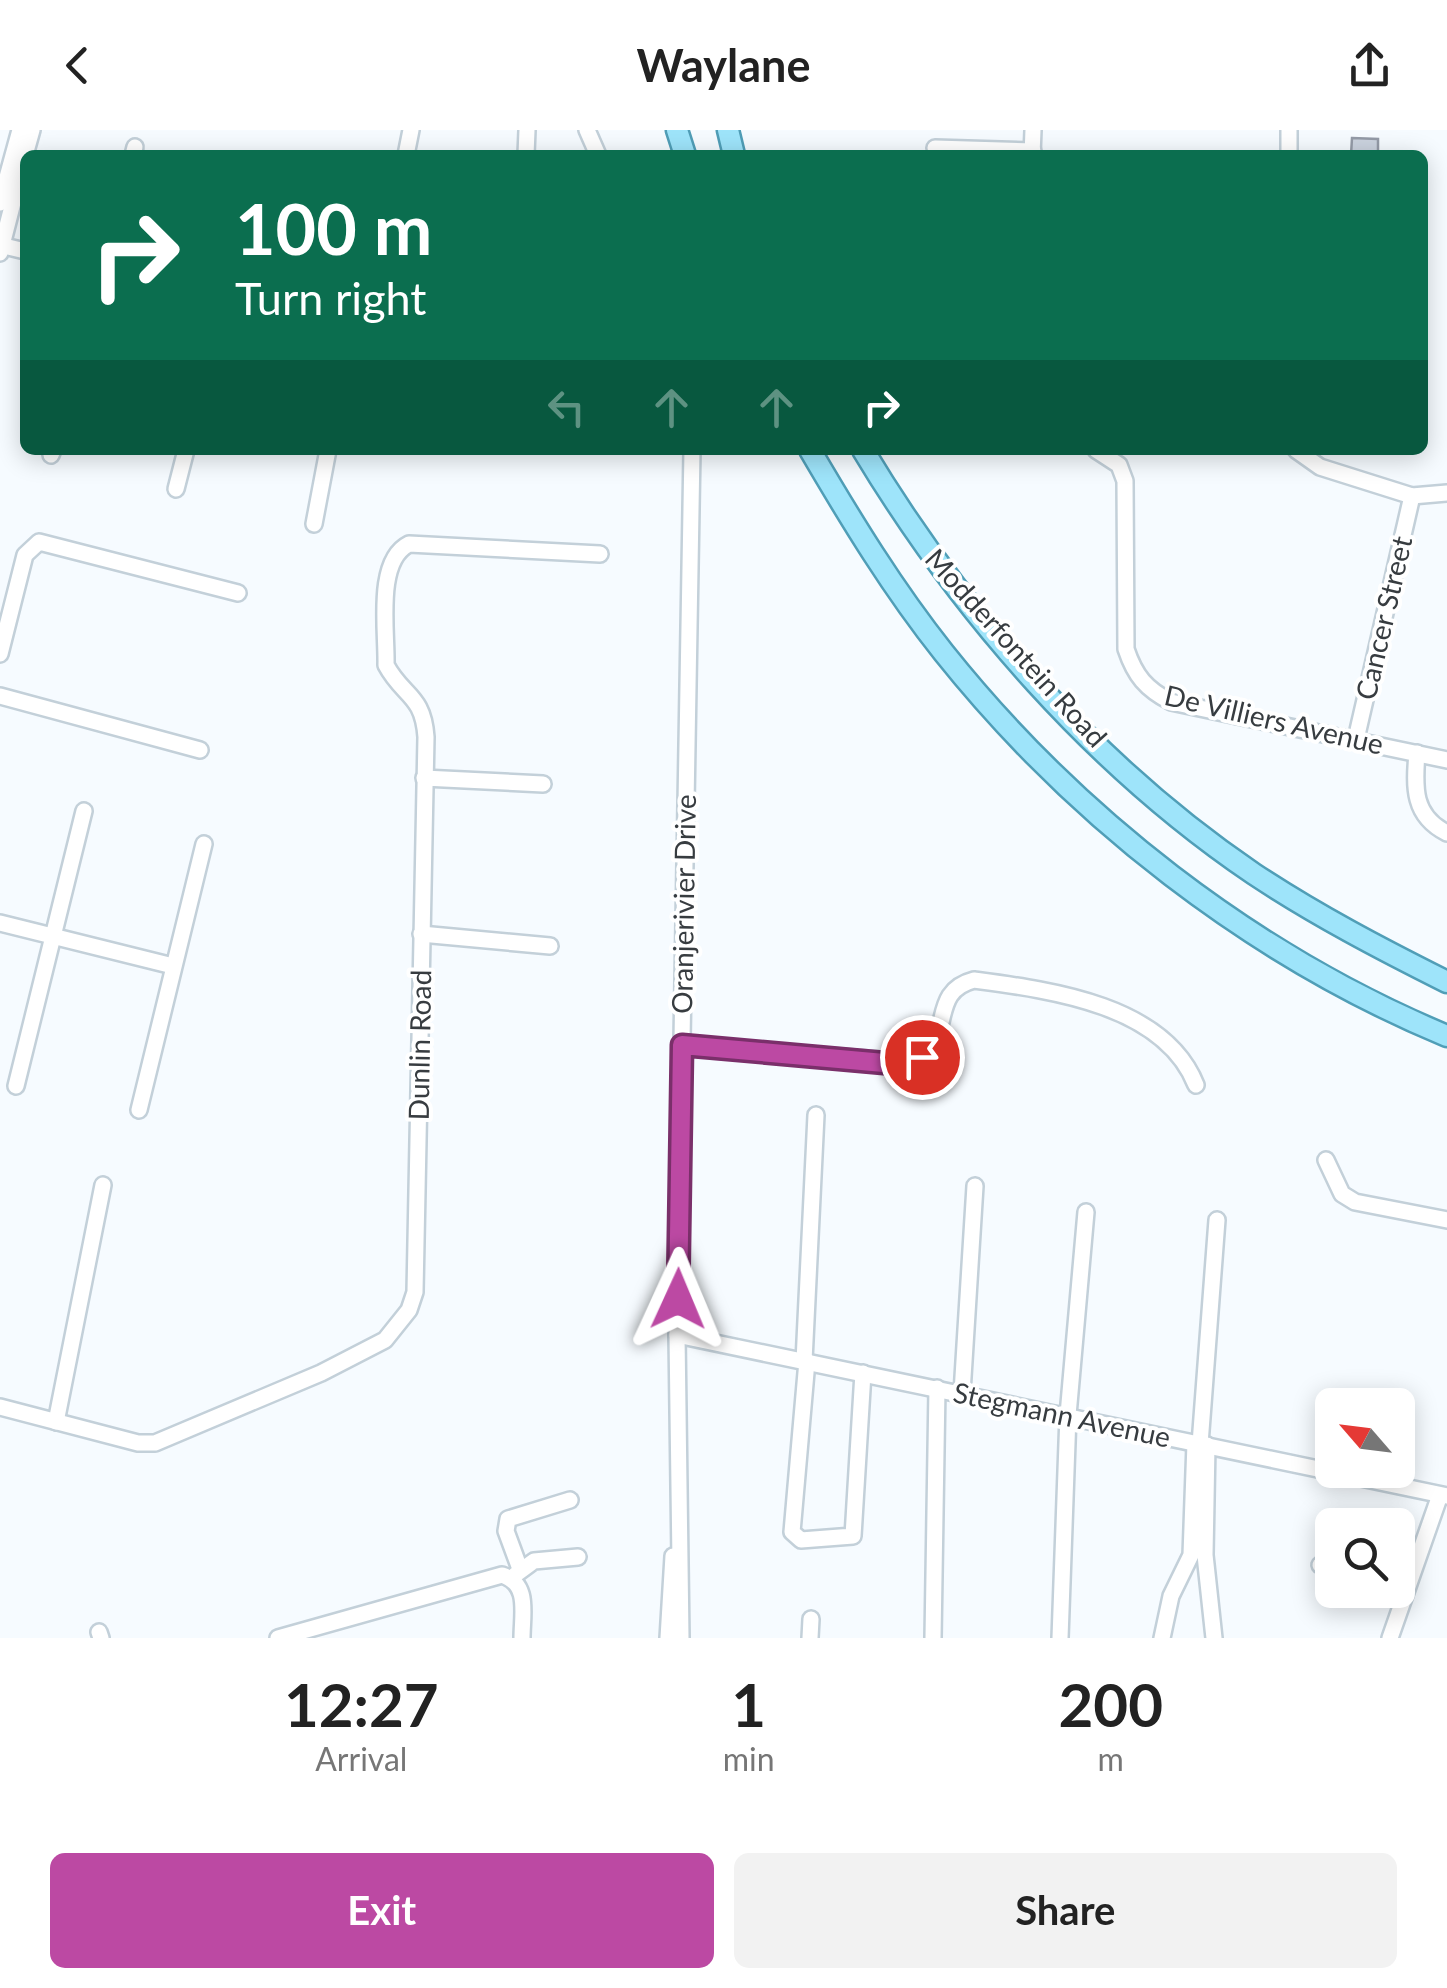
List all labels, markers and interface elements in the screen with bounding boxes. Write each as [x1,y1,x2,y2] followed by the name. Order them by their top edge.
[50,38,105,93] icon: back
[637,38,810,92] text: Waylane
[1342,38,1397,93] icon: share
[235,186,432,270] text: 100 m
[70,190,200,320] icon: right
[235,271,426,325] text: Turn right
[539,380,594,435] icon: left
[644,380,699,435] icon: ahead
[749,380,804,435] icon: ahead
[854,380,909,435] icon: right
[1348,533,1418,703] street label: Cancer Street
[919,541,1115,753] street label: Modderfontein Road
[1161,677,1387,761] street label: De Villiers Avenue
[664,794,702,1014] street label: Oranjerivier Drive
[401,969,437,1121] street label: Dunlin Road
[880,1015,965,1100] pin
[895,1030,950,1085] icon: arrive
[626,1247,730,1351] position arrow
[951,1374,1174,1454] street label: Stegmann Avenue
[1315,1388,1415,1488] north arrow
[1315,1388,1415,1608] map controls
[1315,1508,1415,1608] button: search
[284,1668,439,1740] text: 12:27
[731,1668,766,1740] text: 1
[1059,1668,1163,1740] text: 200
[315,1739,407,1778] text: Arrival
[723,1739,775,1778] text: min
[1098,1739,1124,1778] text: m
[50,1853,714,1968] button: Exit
[734,1853,1397,1968] button: Share

